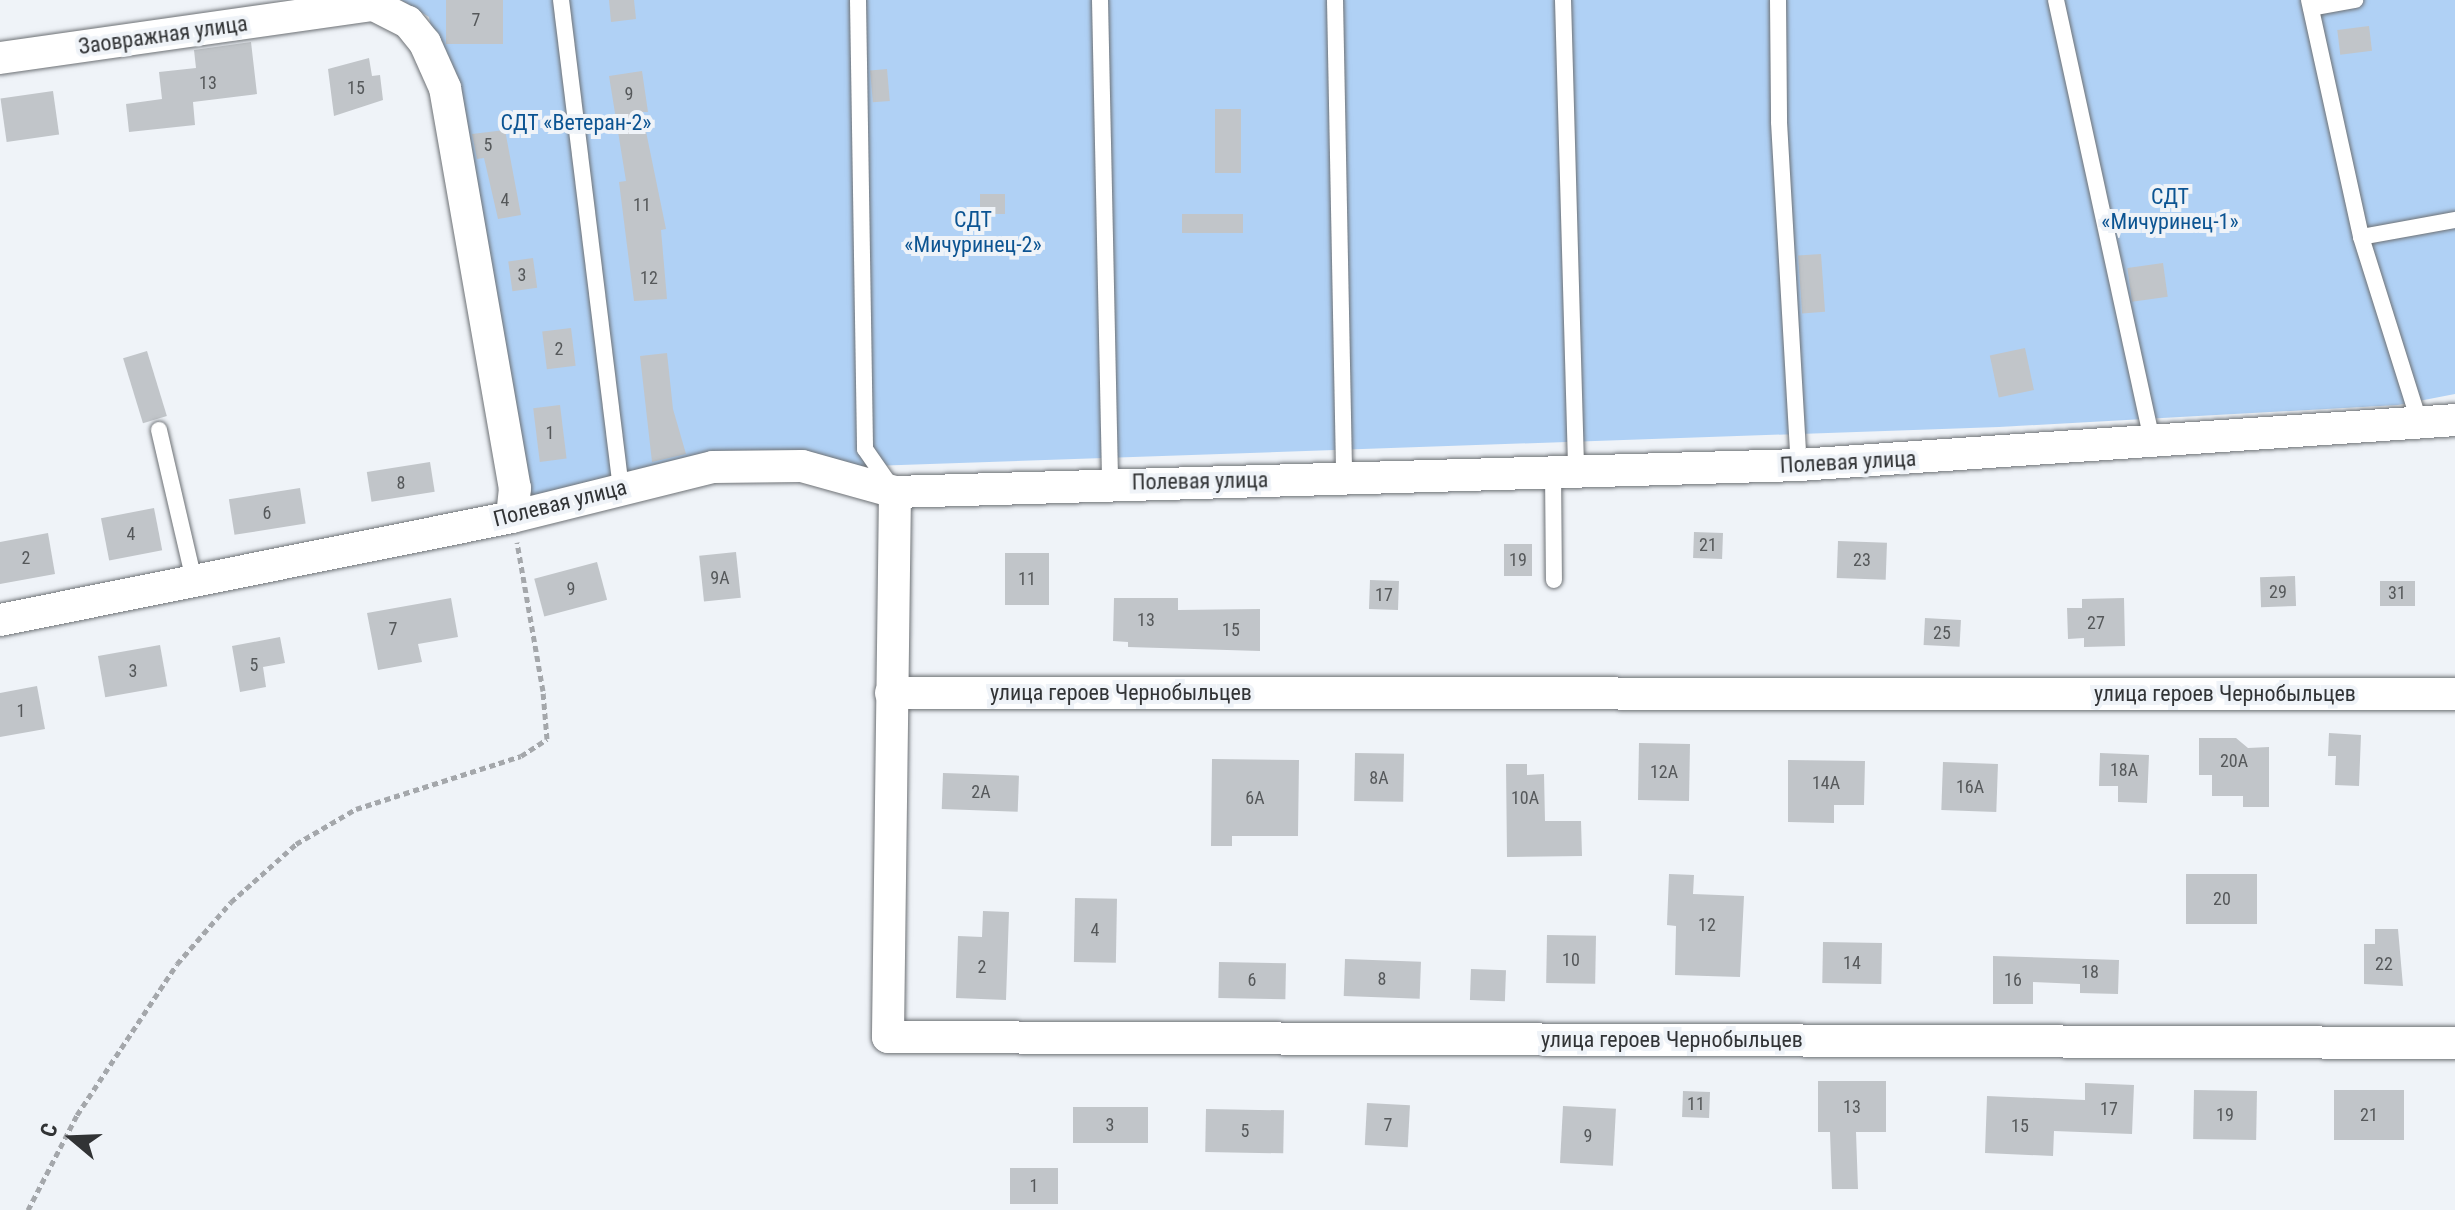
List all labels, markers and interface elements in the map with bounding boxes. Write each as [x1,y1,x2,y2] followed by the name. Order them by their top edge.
[472,9,480,31] house number: 7
[77,10,249,60] street label: Заовражная улица
[199,72,217,94] house number: 13
[347,77,365,99] house number: 15
[625,83,633,105] house number: 9
[500,110,652,136] park label: СДТ «Ветеран-2»
[484,134,492,156] house number: 5
[2101,183,2239,234] park label: СДТ «Мичуринец-1»
[501,189,509,211] house number: 4
[633,194,651,216] house number: 11
[904,206,1042,258] park label: СДТ «Мичуринец-2»
[518,264,526,286] house number: 3
[640,267,658,289] house number: 12
[555,338,563,360] house number: 2
[546,422,554,444] house number: 1
[1779,445,1917,479] street label: Полевая улица
[1131,467,1269,495] street label: Полевая улица
[397,472,405,494] house number: 8
[491,474,629,532] street label: Полевая улица
[263,502,271,524] house number: 6
[127,523,135,545] house number: 4
[1699,534,1717,556] house number: 21
[22,547,30,569] house number: 2
[1509,549,1527,571] house number: 19
[1853,549,1871,571] house number: 23
[710,567,730,589] house number: 9А
[1018,568,1036,590] house number: 11
[567,578,575,600] house number: 9
[2269,581,2287,603] house number: 29
[2388,582,2406,604] house number: 31
[1375,584,1393,606] house number: 17
[1137,609,1155,631] house number: 13
[2087,612,2105,634] house number: 27
[389,618,397,640] house number: 7
[1222,619,1240,641] house number: 15
[1933,622,1951,644] house number: 25
[250,654,258,676] house number: 5
[129,660,137,682] house number: 3
[990,680,1252,706] street label: улица героев Чернобыльцев
[2094,681,2356,707] street label: улица героев Чернобыльцев
[17,700,25,722] house number: 1
[2220,750,2248,772] house number: 20А
[2110,759,2138,781] house number: 18А
[1650,761,1678,783] house number: 12А
[1369,767,1389,789] house number: 8А
[1812,772,1840,794] house number: 14А
[1956,776,1984,798] house number: 16А
[971,781,991,803] house number: 2А
[1245,787,1265,809] house number: 6А
[1511,787,1539,809] house number: 10А
[2213,888,2231,910] house number: 20
[1698,914,1716,936] house number: 12
[1091,919,1099,941] house number: 4
[1562,949,1580,971] house number: 10
[1843,952,1861,974] house number: 14
[2375,953,2393,975] house number: 22
[978,956,986,978] house number: 2
[2081,961,2099,983] house number: 18
[1378,968,1386,990] house number: 8
[1248,969,1256,991] house number: 6
[2004,969,2022,991] house number: 16
[1541,1027,1803,1053] street label: улица героев Чернобыльцев
[1687,1093,1705,1115] house number: 11
[1843,1096,1861,1118] house number: 13
[32,1098,112,1178] north arrow
[2100,1098,2118,1120] house number: 17
[2216,1104,2234,1126] house number: 19
[2360,1104,2378,1126] house number: 21
[1106,1114,1114,1136] house number: 3
[1384,1114,1392,1136] house number: 7
[2011,1115,2029,1137] house number: 15
[35,1120,63,1140] text: С
[1241,1120,1249,1142] house number: 5
[1584,1125,1592,1147] house number: 9
[1030,1175,1038,1197] house number: 1

